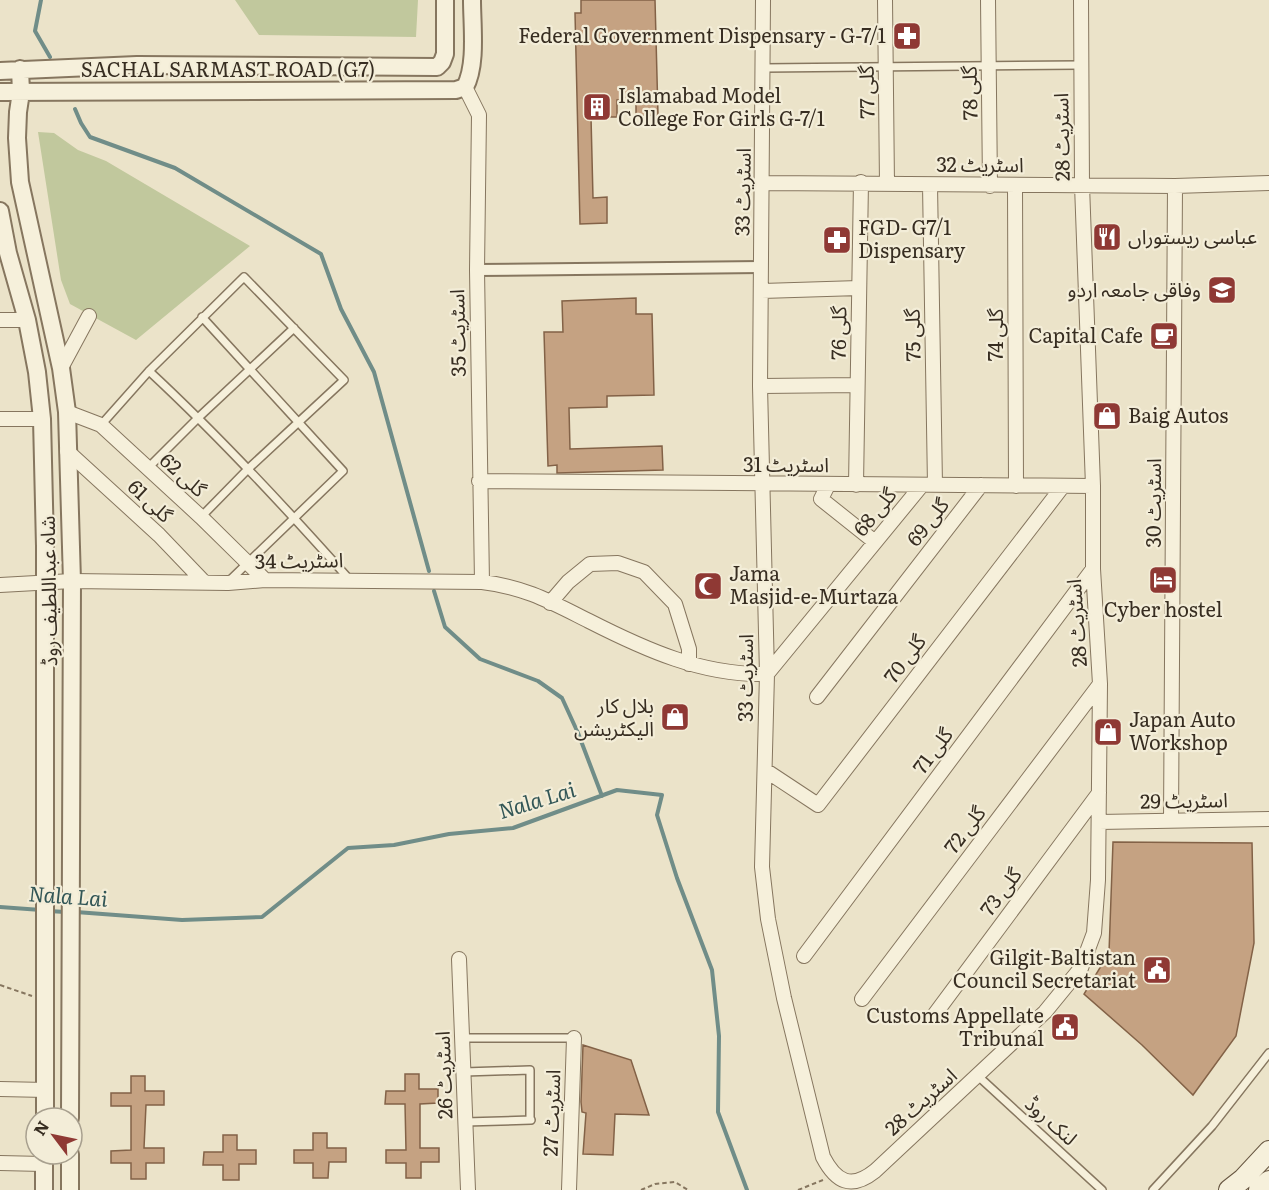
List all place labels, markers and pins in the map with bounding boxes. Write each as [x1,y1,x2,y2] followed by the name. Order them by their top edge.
[518,19,886,49] place label: Federal Government Dispensary - G-7/1
[891,20,923,52] pharmacy icon: Federal Government Dispensary - G-7/1
[618,79,825,132] place label: Islamabad Model College For Girls G-7/1
[581,91,613,123] building icon: Islamabad Model College For Girls G-7/1
[858,211,966,264] place label: FGD- G7/1 Dispensary
[1128,220,1257,250] place label: عباسی ریستوراں
[1091,221,1123,253] restaurant icon: عباسی ریستوراں
[821,224,853,256] pharmacy icon: FGD- G7/1 Dispensary
[1068,273,1201,303] place label: وفاقی جامعہ اردو
[1206,274,1238,306] school or university icon: وفاقی جامعہ اردو
[1028,319,1143,349] place label: Capital Cafe
[1148,320,1180,352] cafe icon: Capital Cafe
[1128,399,1228,429] place label: Baig Autos
[1091,400,1123,432] shop icon: Baig Autos
[729,557,898,610] place label: Jama Masjid-e-Murtaza
[1147,564,1179,596] hotel icon: Cyber hostel
[692,570,724,602] mosque icon: Jama Masjid-e-Murtaza
[1104,593,1223,623] place label: Cyber hostel
[574,689,654,742] place label: بلال کار الیکٹریشن
[659,701,691,733] shop icon: بلال کار الیکٹریشن
[1129,703,1236,756] place label: Japan Auto Workshop
[1092,716,1124,748] shop icon: Japan Auto Workshop
[953,941,1136,994] place label: Gilgit-Baltistan Council Secretariat
[1141,954,1173,986] public building icon: Gilgit-Baltistan Council Secretariat
[866,999,1044,1052] place label: Customs Appellate Tribunal
[1049,1011,1081,1043] public building icon: Customs Appellate Tribunal

